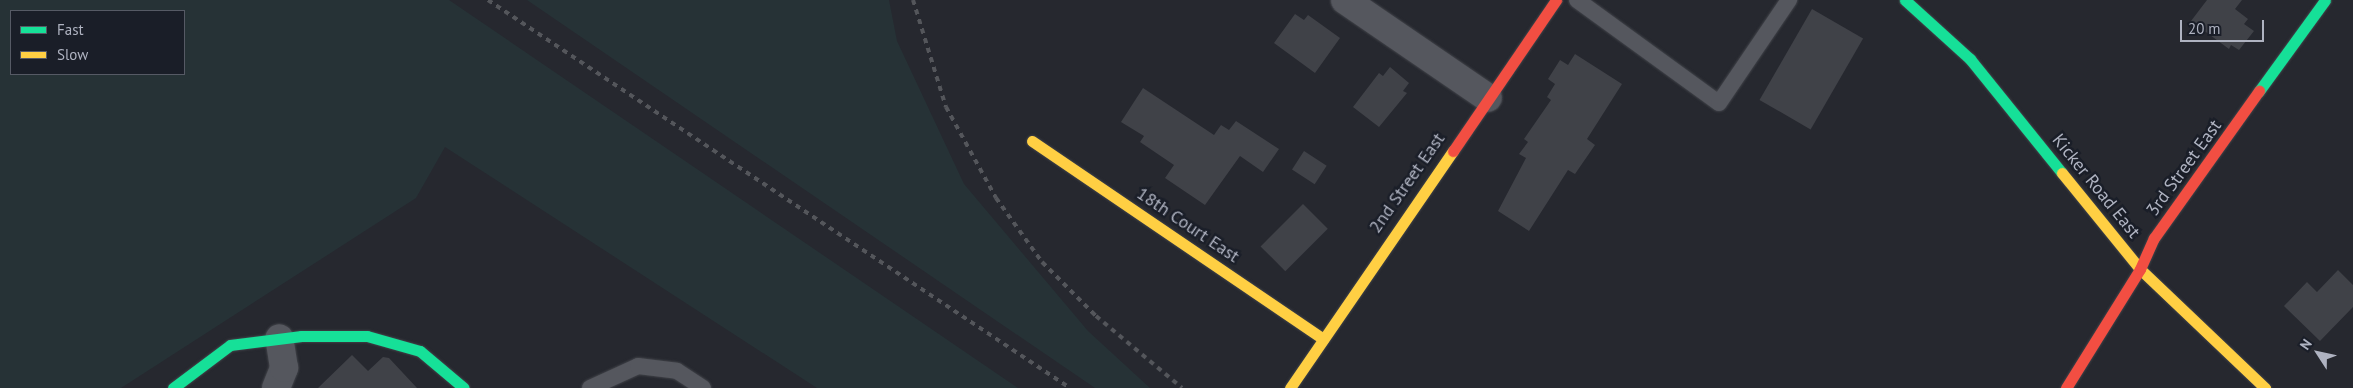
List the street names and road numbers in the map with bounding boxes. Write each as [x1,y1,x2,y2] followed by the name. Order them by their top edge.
[2142,116,2226,220] street label: 3rd Street East
[1365,129,1449,237] street label: 2nd Street East
[2047,130,2145,242] street label: Kicker Road East
[1133,183,1243,267] street label: 18th Court East

